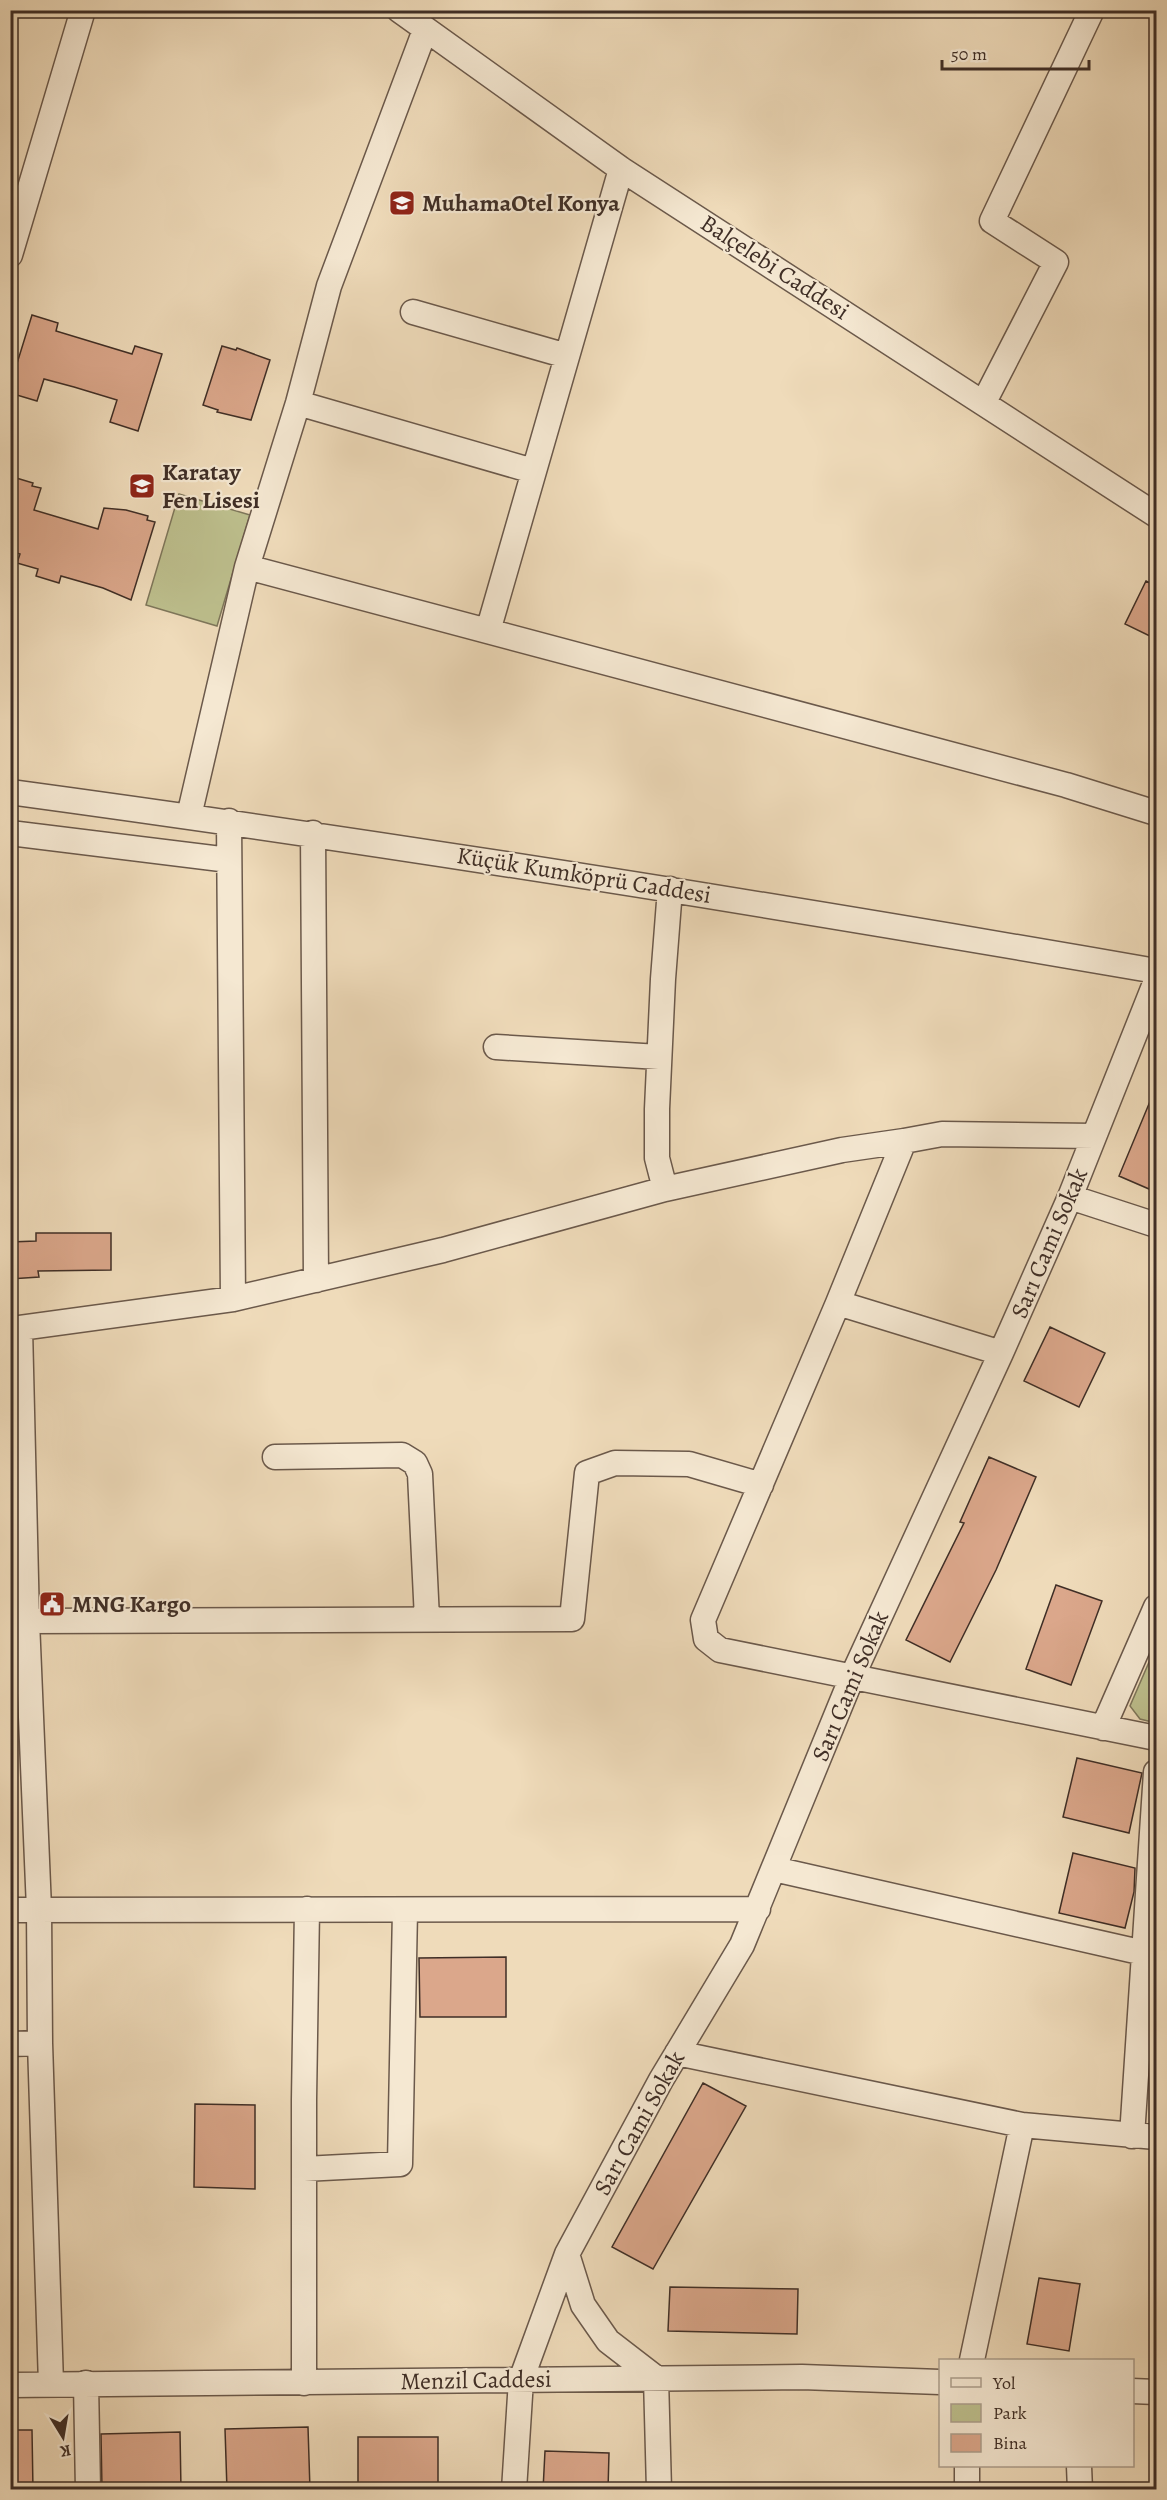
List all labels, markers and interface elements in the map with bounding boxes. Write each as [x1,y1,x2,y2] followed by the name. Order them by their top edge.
[942,33,1089,71] scale bar
[951,42,987,66] text: 50 m
[422,187,620,219] place label: MuhamaOtel Konya
[387,188,417,218] school or university icon: MuhamaOtel Konya
[694,207,856,327] street label: Balçelebi Caddesi
[162,456,260,516] place label: Karatay Fen Lisesi
[127,471,157,501] school or university icon: Karatay Fen Lisesi
[455,839,713,911] street label: Küçük Kumköprü Caddesi
[1003,1163,1095,1323] street label: Sarı Cami Sokak
[72,1588,191,1620] place label: MNG Kargo
[37,1589,67,1619] public building icon: MNG Kargo
[804,1606,896,1766] street label: Sarı Cami Sokak
[586,2045,692,2201] street label: Sarı Cami Sokak
[939,2359,1134,2467] legend
[400,2363,552,2397] street label: Menzil Caddesi
[992,2371,1016,2395] text: Yol
[993,2401,1027,2425] text: Park
[33,2407,93,2467] north arrow
[993,2431,1028,2455] text: Bina
[58,2439,73,2463] text: K

